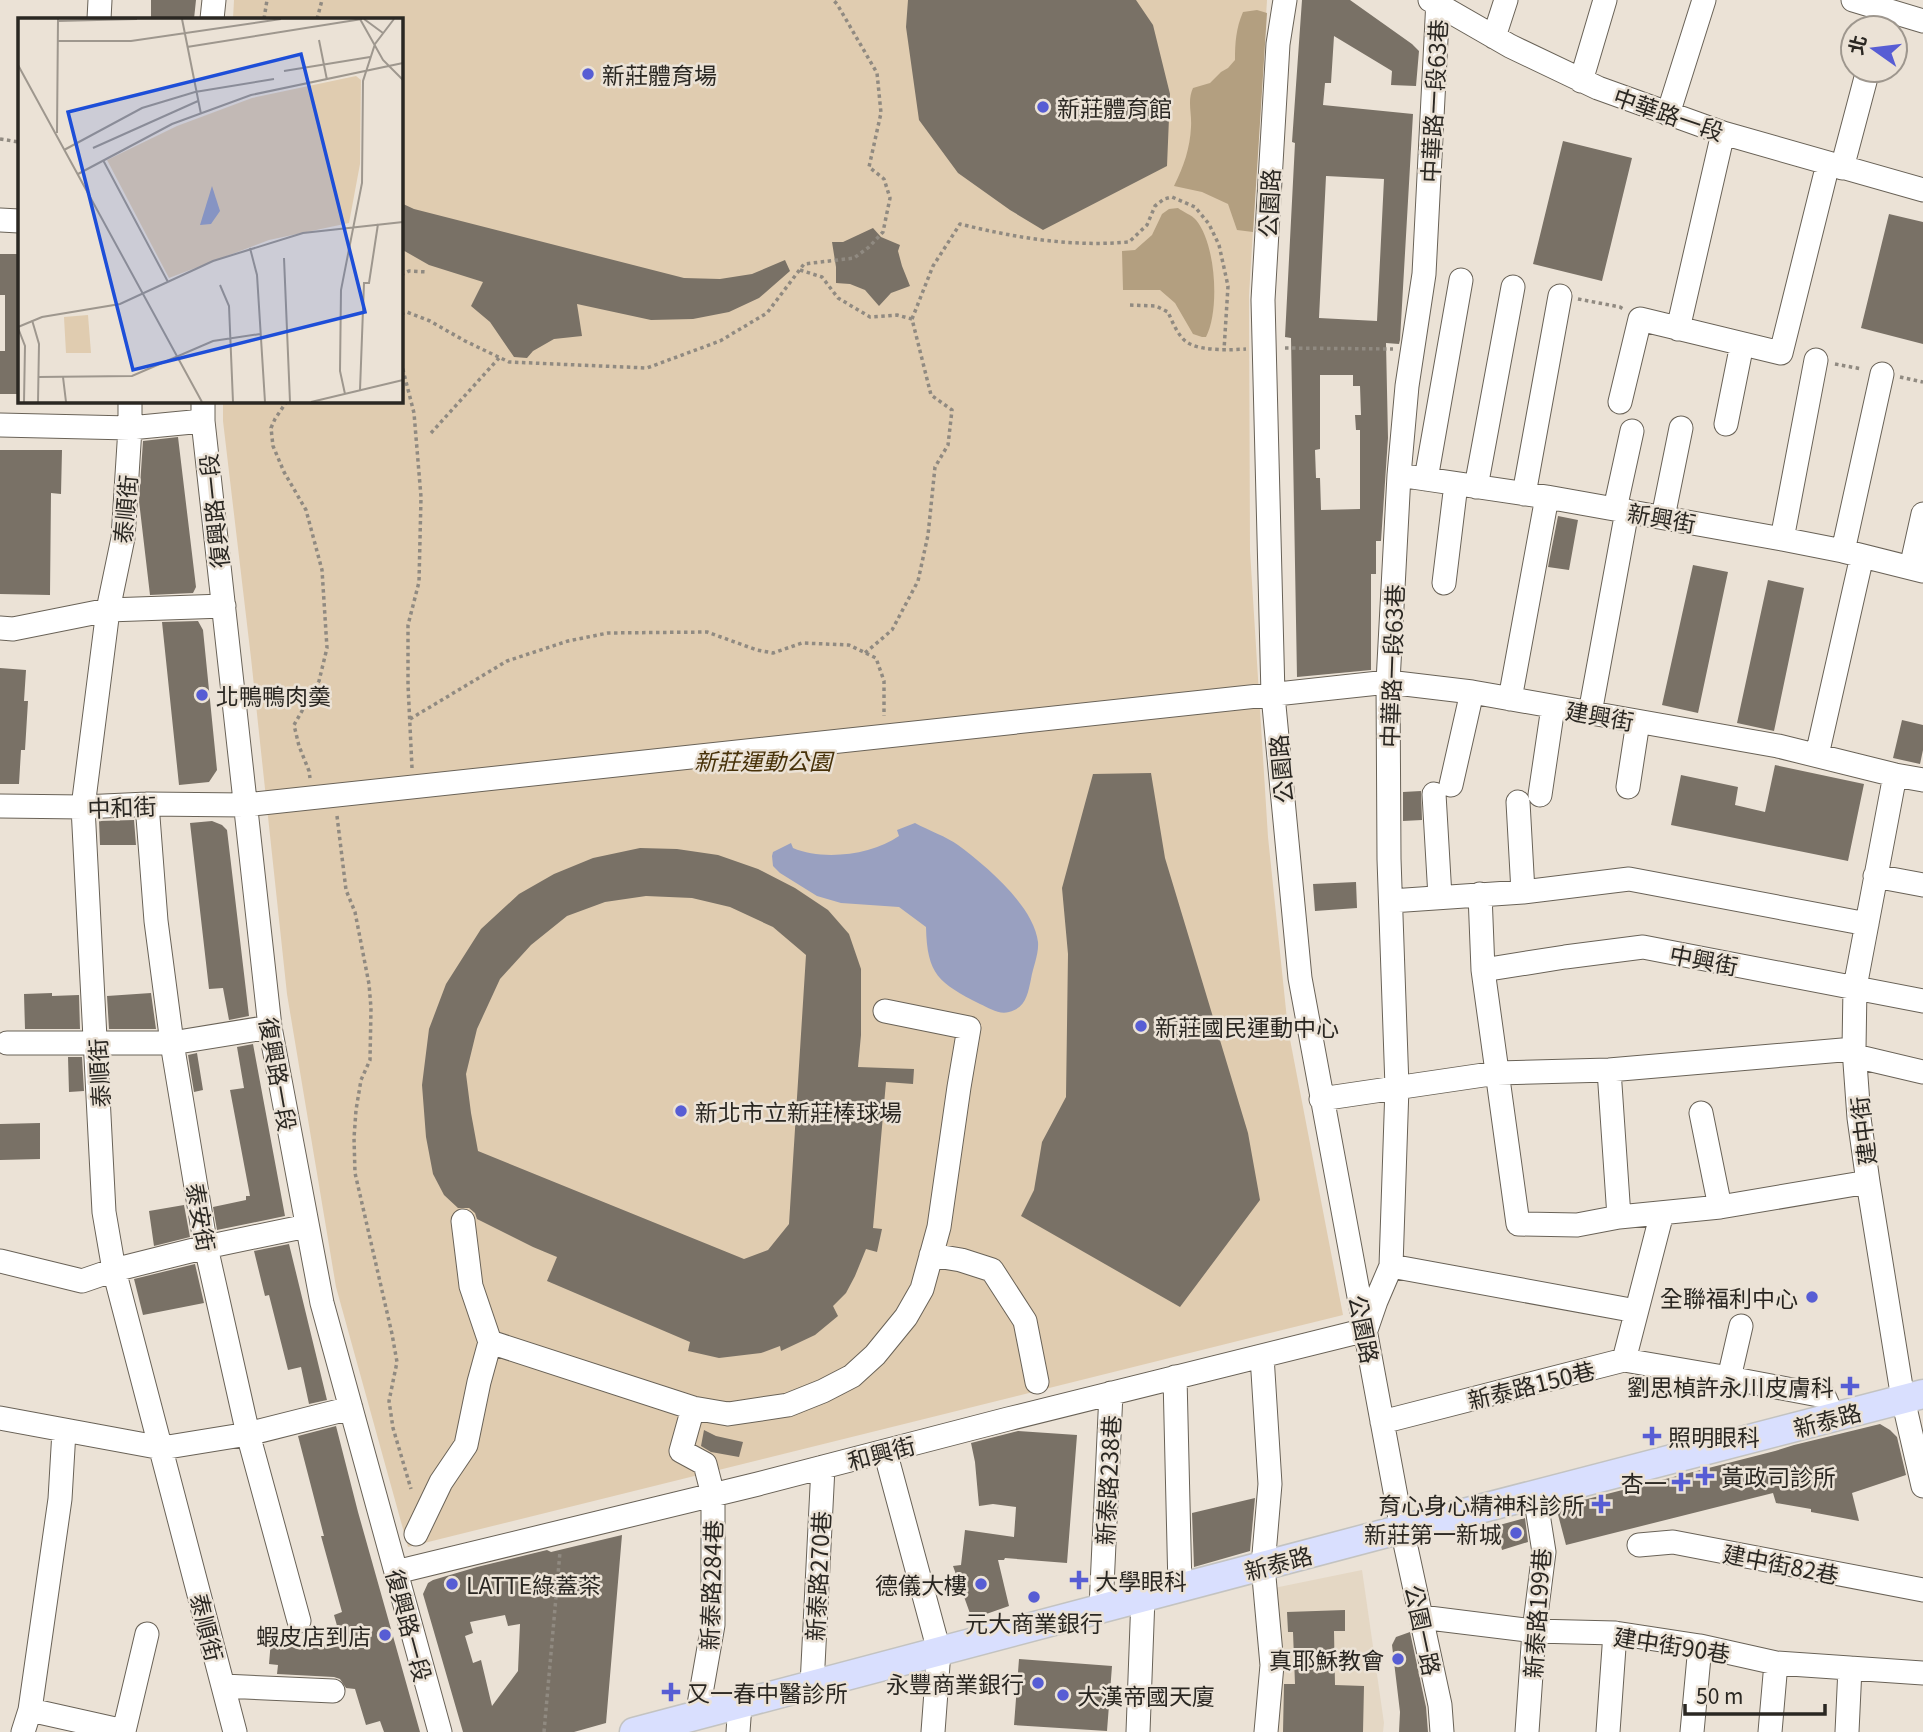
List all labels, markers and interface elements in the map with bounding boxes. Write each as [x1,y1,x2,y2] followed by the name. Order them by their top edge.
[1839,14,1909,84] north arrow
[18,18,402,402] inset map
[1412,18,1454,184] street label: 中華路一段63巷
[1841,32,1871,57] text: 北
[602,57,717,91] place label: 新莊體育場
[580,66,596,82] marker: 新莊體育場
[1609,78,1729,148] street label: 中華路一段
[1057,90,1172,124] place label: 新莊體育館
[1035,99,1051,115] marker: 新莊體育館
[1249,168,1287,238] street label: 公園路
[190,452,236,570] street label: 復興路一段
[104,473,144,545] street label: 泰順街
[1625,494,1699,540] street label: 新興街
[1371,584,1411,748] street label: 中華路一段63巷
[216,678,331,712] place label: 北鴨鴨肉羮
[194,687,210,703] marker: 北鴨鴨肉羮
[1563,692,1637,738] street label: 建興街
[1260,733,1300,805] street label: 公園路
[694,743,835,777] park label: 新莊運動公園
[87,788,157,824] street label: 中和街
[1667,936,1741,982] street label: 中興街
[1155,1009,1339,1043] place label: 新莊國民運動中心
[252,1014,306,1134] street label: 復興路一段
[1133,1018,1149,1034] marker: 新莊國民運動中心
[79,1038,117,1108] street label: 泰順街
[695,1094,902,1128] place label: 新北市立新莊棒球場
[1841,1095,1883,1167] street label: 建中街
[673,1103,689,1119] marker: 新北市立新莊棒球場
[179,1180,225,1254] street label: 泰安街
[1660,1280,1798,1314] place label: 全聯福利中心
[1804,1289,1820,1305] marker: 全聯福利中心
[1342,1292,1388,1366] street label: 公園路
[1464,1352,1598,1416] street label: 新泰路150巷
[1627,1369,1834,1403] place label: 劉思楨許永川皮膚科
[1840,1376,1860,1396] marker: 劉思楨許永川皮膚科
[1789,1394,1865,1444] street label: 新泰路
[1087,1414,1127,1546] street label: 新泰路238巷
[1668,1419,1760,1453] place label: 照明眼科
[1642,1426,1662,1446] marker: 照明眼科
[843,1427,919,1477] street label: 和興街
[1721,1459,1836,1493] place label: 黃政司診所
[1621,1465,1667,1499] place label: 杏一
[1695,1466,1715,1486] marker: 黃政司診所
[1673,1474,1689,1490] marker: 杏一
[1378,1487,1585,1521] place label: 育心身心精神科診所
[1591,1494,1611,1514] marker: 育心身心精神科診所
[797,1510,837,1642] street label: 新泰路270巷
[1364,1516,1502,1550] place label: 新莊第一新城
[691,1519,729,1651] street label: 新泰路284巷
[1508,1525,1524,1541] marker: 新莊第一新城
[1720,1535,1842,1591] street label: 建中街82巷
[1240,1537,1316,1587] street label: 新泰路
[1514,1547,1558,1679] street label: 新泰路199巷
[1095,1563,1187,1597] place label: 大學眼科
[379,1565,441,1685] street label: 復興路一段
[466,1567,601,1601] place label: LATTE綠蓋茶
[875,1567,967,1601] place label: 德儀大樓
[1069,1570,1089,1590] marker: 大學眼科
[444,1576,460,1592] marker: LATTE綠蓋茶
[973,1576,989,1592] marker: 德儀大樓
[1398,1581,1450,1679] street label: 公園一路
[183,1589,233,1665] street label: 泰順街
[1026,1589,1042,1605] marker: 元大商業銀行
[965,1605,1103,1639] place label: 元大商業銀行
[256,1618,371,1652] place label: 蝦皮店到店
[1611,1618,1733,1670] street label: 建中街90巷
[377,1627,393,1643] marker: 蝦皮店到店
[1269,1642,1384,1676] place label: 真耶穌教會
[1390,1651,1406,1667] marker: 真耶穌教會
[886,1666,1024,1700] place label: 永豐商業銀行
[1685,1672,1825,1716] scale bar
[687,1675,848,1709] place label: 又一春中醫診所
[1030,1675,1046,1691] marker: 永豐商業銀行
[1077,1678,1215,1712] place label: 大漢帝國天廈
[1696,1680,1743,1710] text: 50 m
[661,1682,681,1702] marker: 又一春中醫診所
[1055,1687,1071,1703] marker: 大漢帝國天廈

